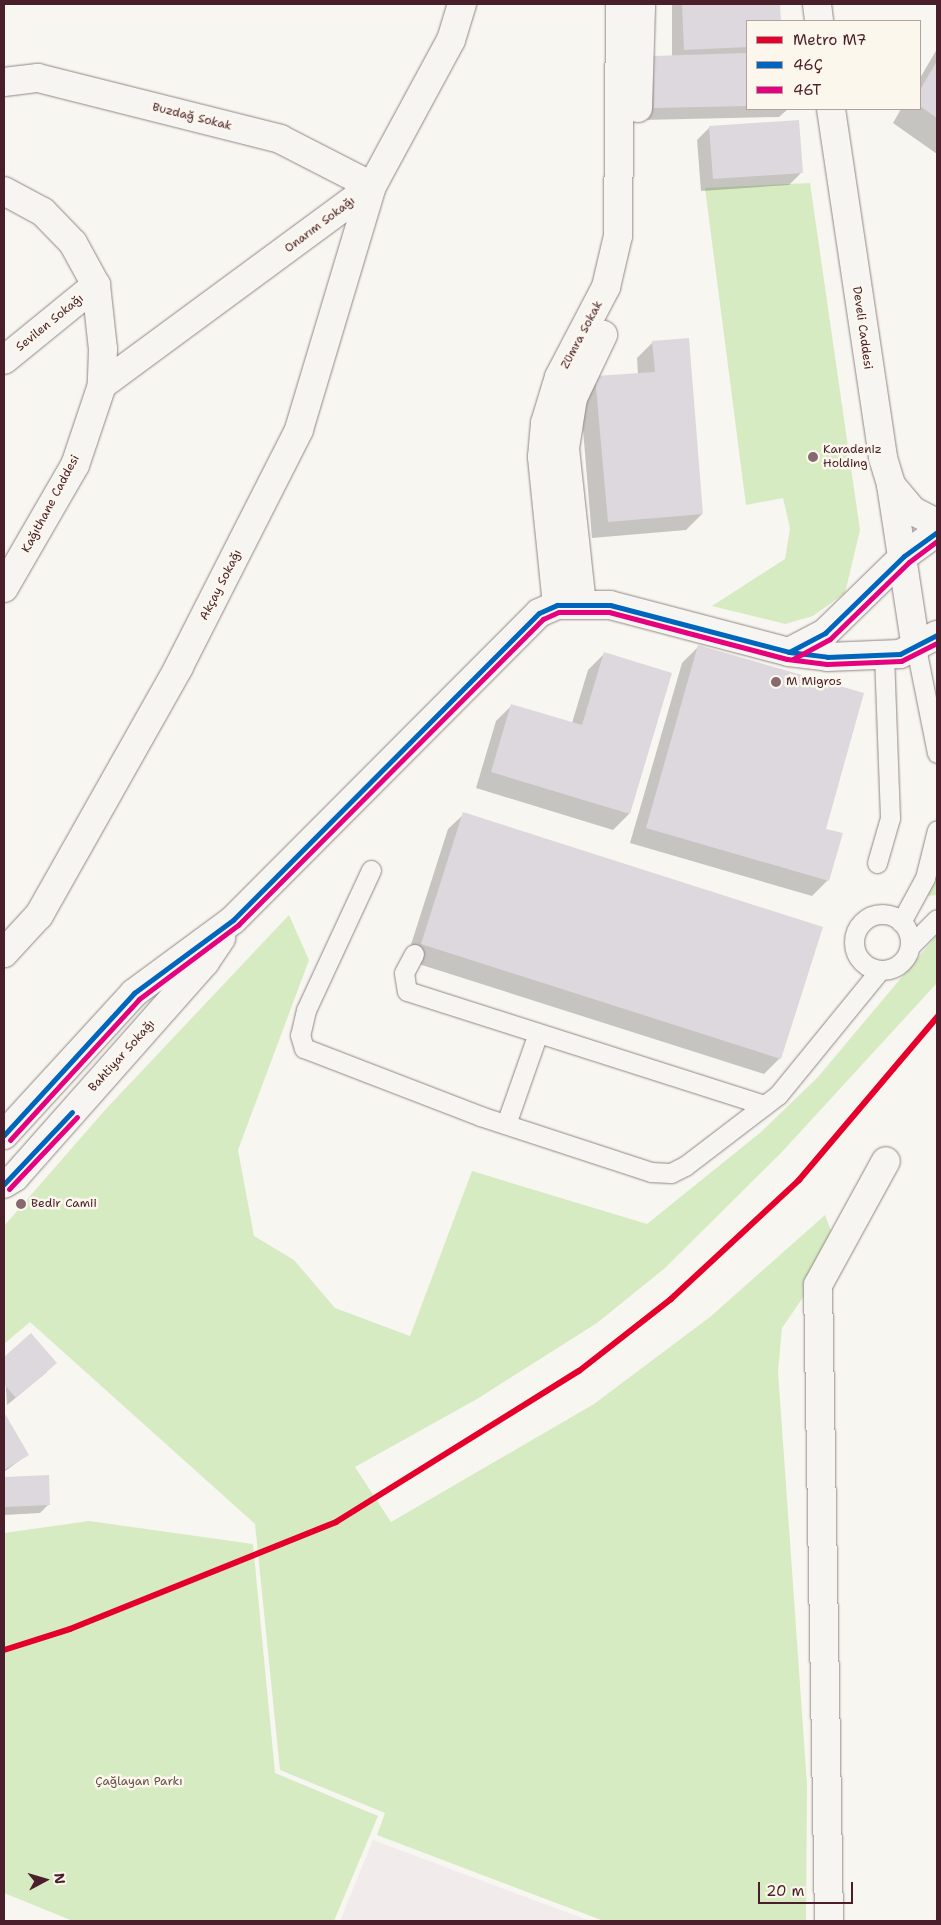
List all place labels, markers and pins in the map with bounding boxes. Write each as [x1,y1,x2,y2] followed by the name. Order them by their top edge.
[823,443,882,471] place label: Karadeniz Holding
[807,451,819,463] marker: Karadeniz Holding
[786,675,842,689] place label: M Migros
[770,676,782,688] marker: M Migros
[31,1197,97,1211] place label: Bedir Camii
[15,1198,27,1210] marker: Bedir Camii

